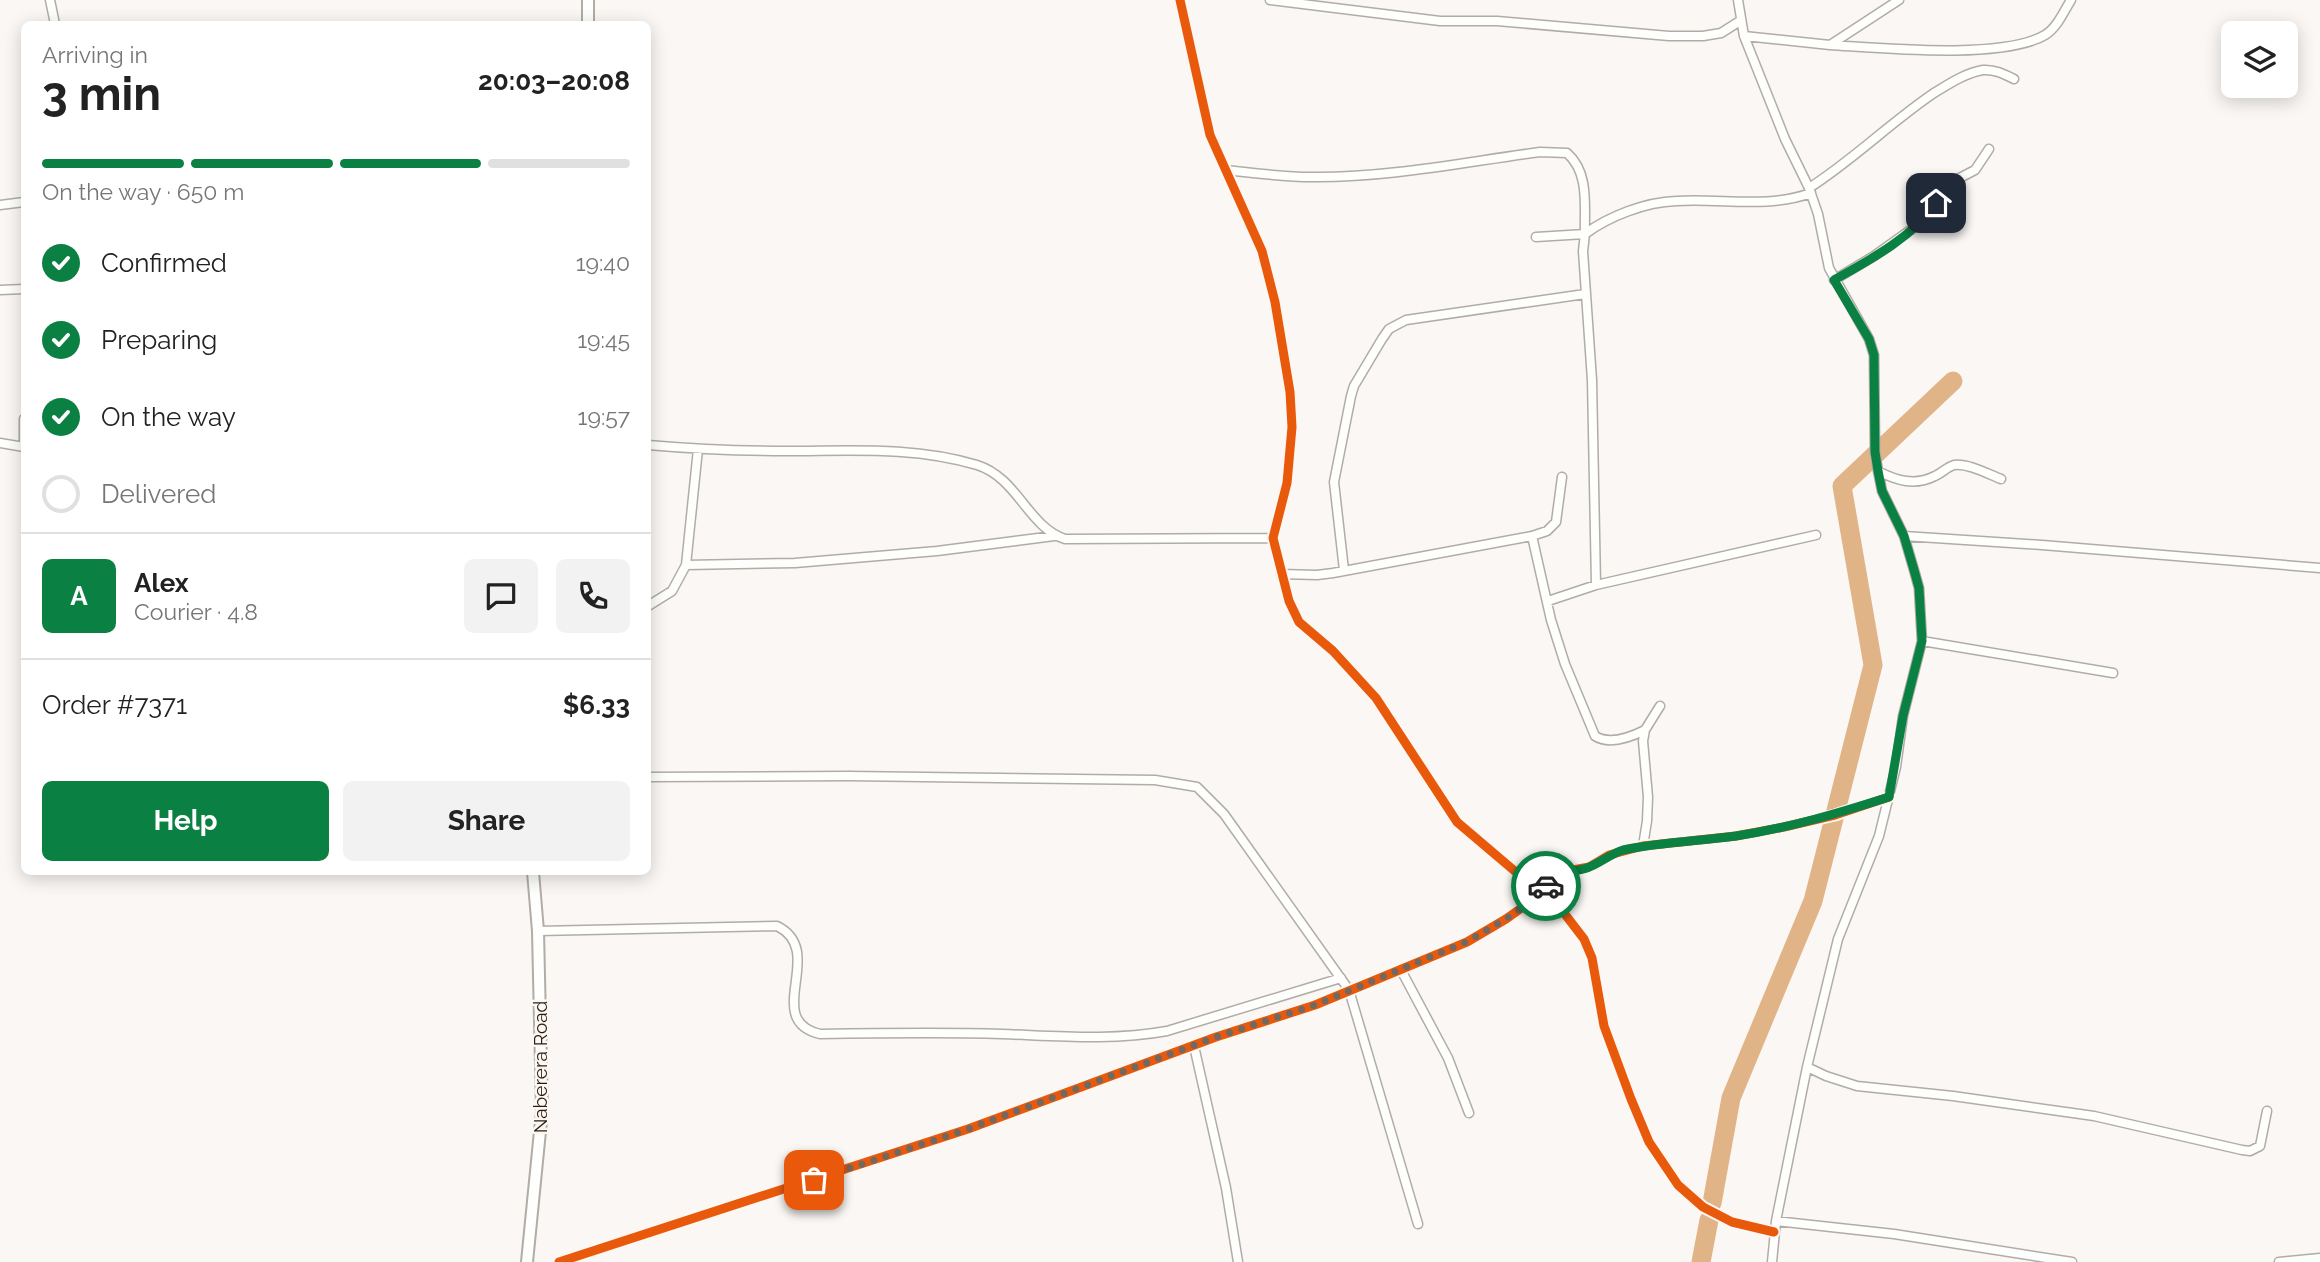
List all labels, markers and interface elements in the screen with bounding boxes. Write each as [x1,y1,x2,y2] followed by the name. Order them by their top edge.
[2221,21,2298,98] map controls
[2221,21,2298,98] button: layers
[42,41,148,68] text: Arriving in
[478,66,630,96] text: 20:03–20:08
[42,67,161,121] text: 3 min
[1906,173,1966,233] pin
[42,178,244,205] text: On the way · 650 m
[1917,184,1955,222] icon: home
[42,244,80,282] icon: check
[101,248,227,278] text: Confirmed
[576,249,630,276] text: 19:40
[42,321,80,359] icon: check
[101,325,217,355] text: Preparing
[577,326,630,353] text: 19:45
[42,398,80,436] icon: check
[101,402,236,432] text: On the way
[578,403,630,430] text: 19:57
[101,479,216,509] text: Delivered
[464,559,538,633] button: chat
[556,559,630,633] button: phone
[134,568,189,598] text: Alex
[70,581,88,611] text: A
[134,598,258,625] text: Courier · 4.8
[42,690,187,720] text: Order #7371
[563,690,630,720] text: $6.33
[42,781,329,861] button: Help
[343,781,630,861] button: Share
[1511,851,1581,921] courier
[1527,867,1565,905] icon: car
[529,1001,551,1133] street label: Naberera Road
[784,1150,844,1210] pin
[795,1161,833,1199] icon: bag

